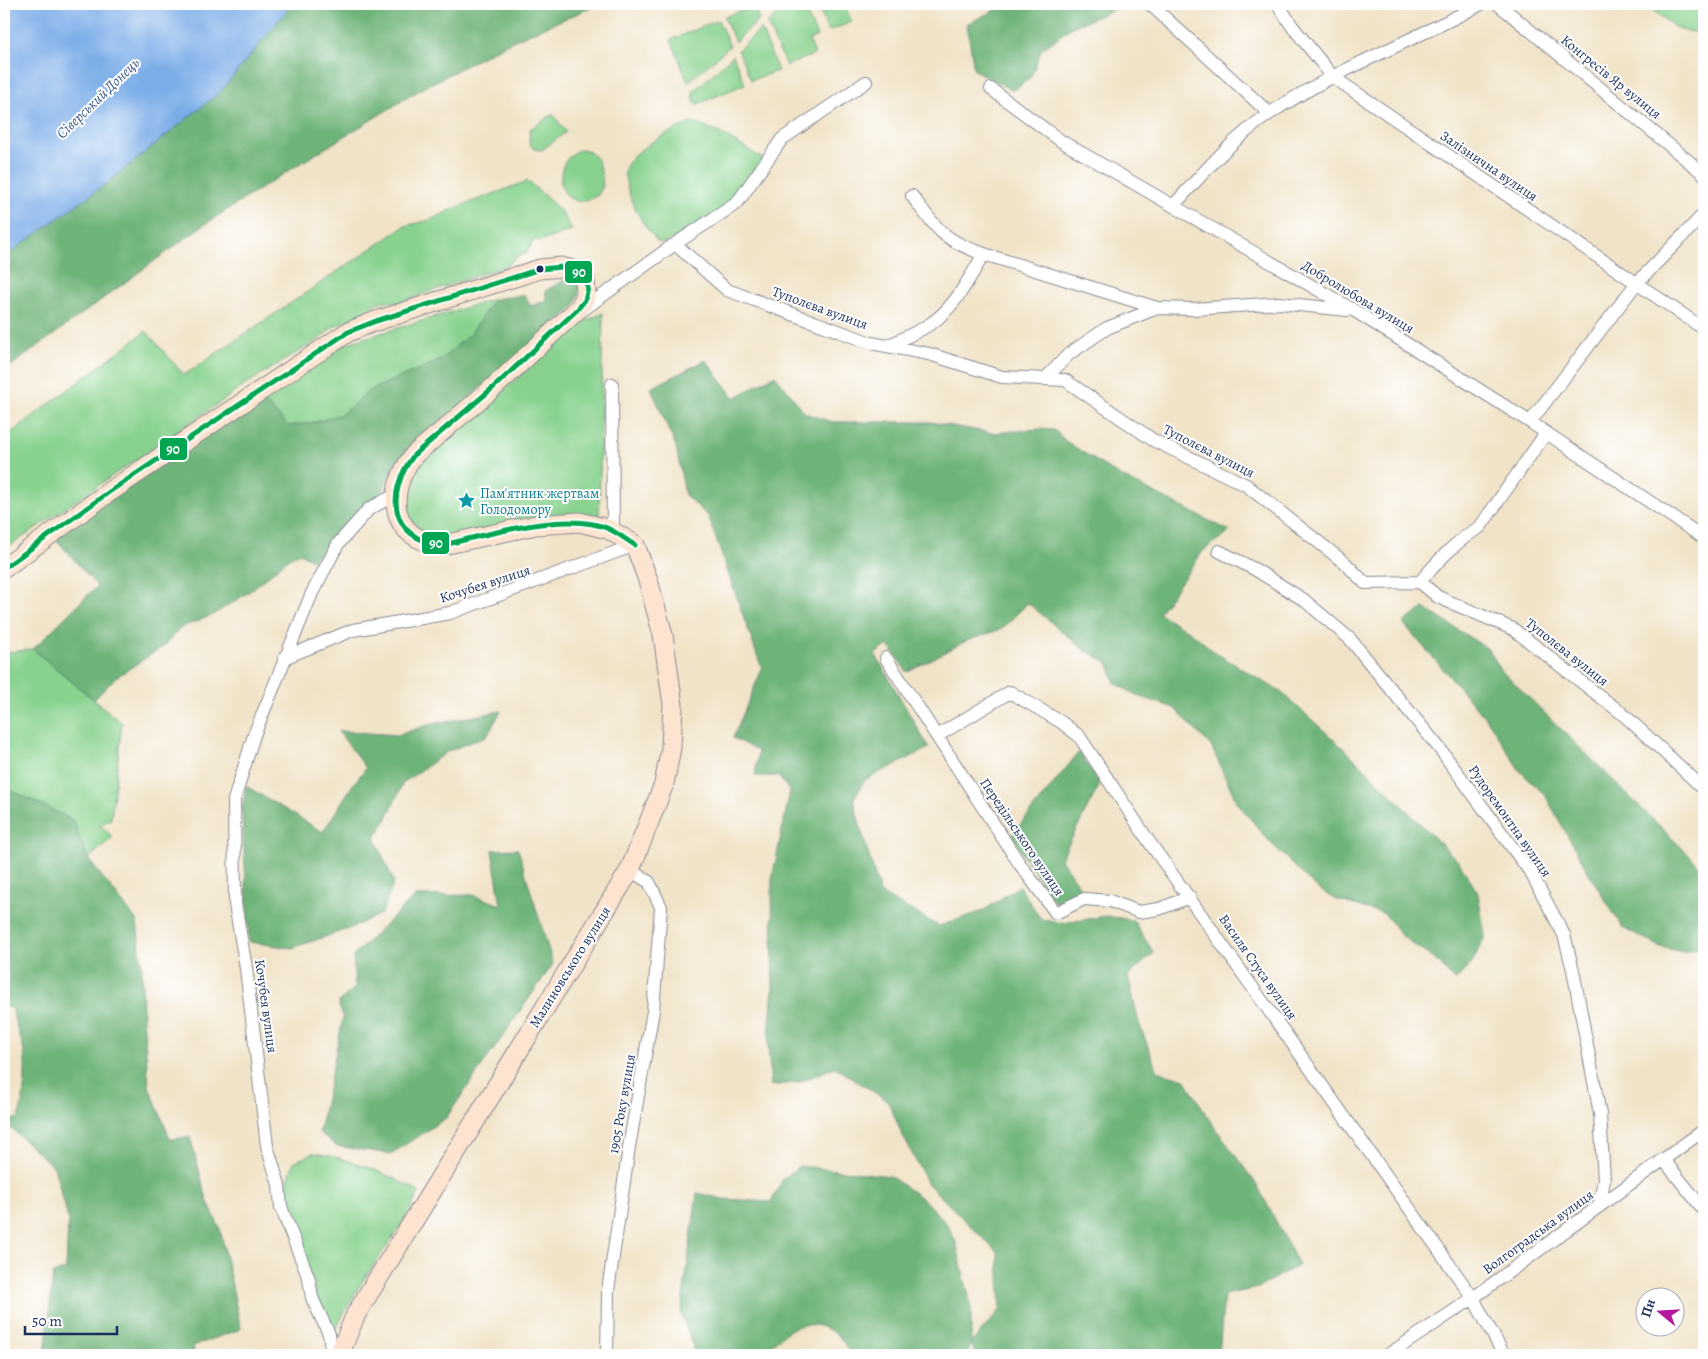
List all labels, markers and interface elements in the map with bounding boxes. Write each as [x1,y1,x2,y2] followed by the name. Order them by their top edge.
[1557,31,1665,124] street label: Конгресів Яр вулиця
[52,53,144,143] water label: Сіверський Донець
[1436,126,1542,206] street label: Залізнична вулиця
[1298,256,1418,338] street label: Добролюбова вулиця
[564,260,593,284] line badge: 90
[572,263,586,282] text: 90
[535,264,545,274] unlabelled marker
[770,282,871,334] street label: Туполєва вулиця
[1160,420,1258,482] street label: Туполєва вулиця
[159,437,188,461] line badge: 90
[166,440,180,459] text: 90
[480,484,599,519] place label: Пам'ятник жертвам Голодомору
[456,491,476,511] place icon: Пам'ятник жертвам Голодомору
[421,531,450,555] line badge: 90
[429,534,443,553] text: 90
[437,560,533,608] street label: Кочубея вулиця
[1522,614,1613,690] street label: Туполєва вулиця
[1464,761,1556,881] street label: Рудоремонтна вулиця
[975,774,1069,900] street label: Передільського вулиця
[525,902,615,1031] street label: Малиновського вулиця
[1215,911,1302,1024] street label: Василя Стуса вулиця
[250,958,282,1054] street label: Кочубея вулиця
[604,1053,640,1155] street label: 1905 Року вулиця
[1479,1185,1597,1279] street label: Волгоградська вулиця
[1636,1286,1686,1336] north arrow
[1636,1296,1660,1320] text: Пн
[25,1304,118,1336] scale bar
[32,1311,62,1331] text: 50 m

